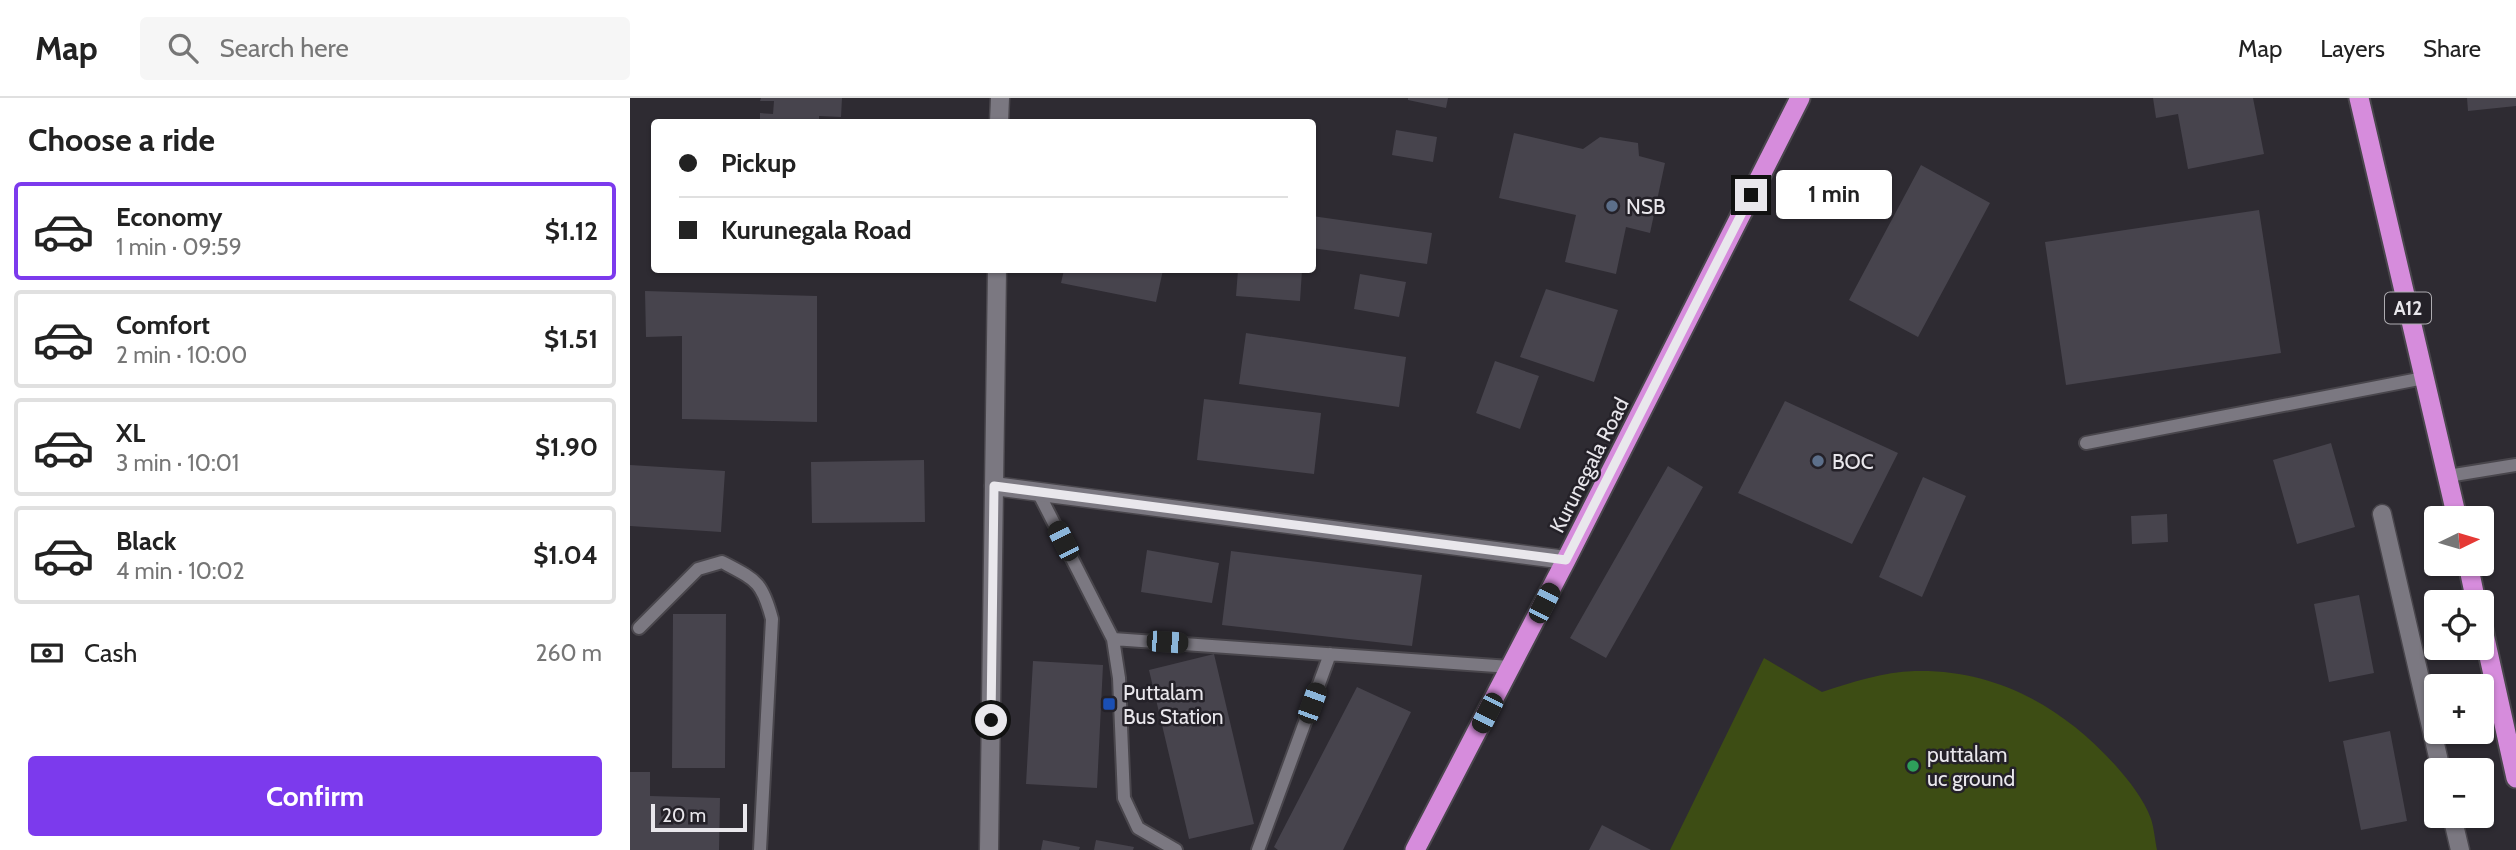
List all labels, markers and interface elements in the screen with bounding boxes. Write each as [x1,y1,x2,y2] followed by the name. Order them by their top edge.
[140,17,630,80] search box
[35,28,98,68] text: Map
[164,29,202,67] icon: search
[220,32,349,64] text: Search here
[2238,34,2282,63] text: Map
[2320,34,2385,63] text: Layers
[2423,34,2481,63] text: Share
[28,120,215,159] text: Choose a ride
[721,147,796,179] text: Pickup
[1776,170,1891,220] callout: 1 min
[1735,179,1767,211] route end
[1808,180,1860,208] text: 1 min
[1626,194,1666,219] place label: NSB
[1604,198,1620,214] marker: NSB
[32,200,95,263] icon: car
[116,201,222,233] text: Economy
[721,214,912,246] text: Kurunegala Road
[545,215,598,247] text: $1.12
[116,233,242,261] text: 1 min · 09:59
[2385,292,2431,324] road number: A12
[32,308,95,371] icon: car
[116,309,210,341] text: Comfort
[544,323,598,355] text: $1.51
[116,341,247,369] text: 2 min · 10:00
[1544,393,1634,537] street label: Kurunegala Road
[32,416,95,479] icon: car
[116,417,145,449] text: XL
[535,431,598,463] text: $1.90
[116,449,239,477] text: 3 min · 10:01
[1832,449,1874,474] place label: BOC
[1810,453,1826,469] marker: BOC
[2424,506,2494,576] north arrow
[2424,506,2494,828] map controls
[1045,518,1082,564] car
[32,524,95,587] icon: car
[116,525,176,557] text: Black
[533,539,598,571] text: $1.04
[116,557,245,585] text: 4 min · 10:02
[1526,580,1563,626] car
[2424,590,2494,660] button: locate
[1146,630,1189,654] car
[28,634,66,672] icon: cash
[84,637,137,669] text: Cash
[535,639,602,667] text: 260 m
[2424,674,2494,744] button: +
[1123,680,1224,729] place label: Puttalam Bus Station
[1295,680,1330,726] car
[1469,690,1506,736] car
[1101,696,1117,712] marker: Puttalam Bus Station
[975,704,1007,736] route start
[1927,742,2015,791] place label: puttalam uc ground
[28,756,602,836] button: Confirm
[1905,758,1921,774] marker: puttalam uc ground
[2424,758,2494,828] button: −
[651,801,747,833] scale bar
[662,804,706,827] text: 20 m

